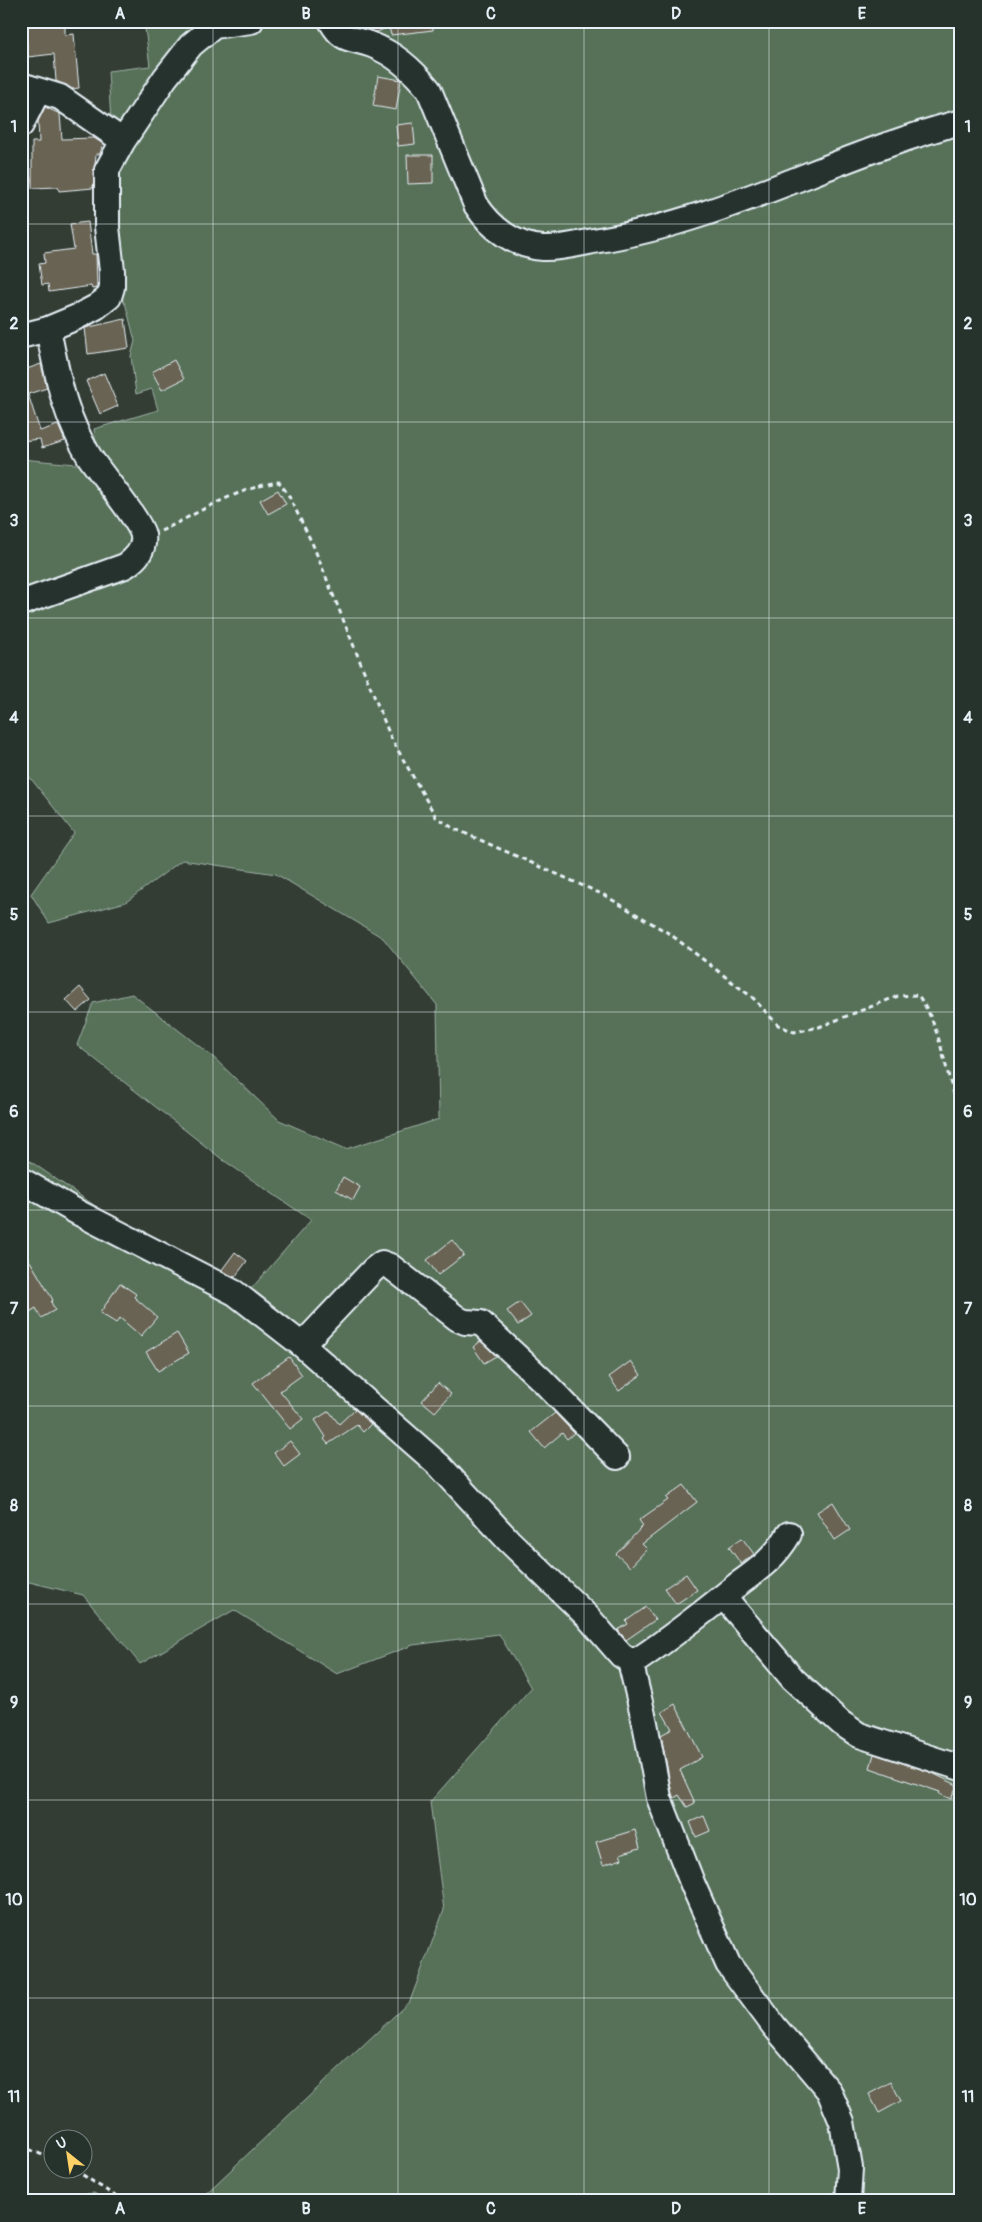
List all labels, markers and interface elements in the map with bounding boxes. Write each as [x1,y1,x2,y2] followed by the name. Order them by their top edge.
[115,4,126,24] text: A
[301,4,311,24] text: B
[486,4,496,24] text: C
[671,4,681,24] text: D
[858,4,867,24] text: E
[11,117,17,137] text: 1
[965,117,971,137] text: 1
[10,314,19,334] text: 2
[964,314,973,334] text: 2
[10,511,19,531] text: 3
[964,511,973,531] text: 3
[9,708,19,728] text: 4
[963,708,973,728] text: 4
[10,905,19,925] text: 5
[964,905,973,925] text: 5
[9,1102,19,1122] text: 6
[963,1102,973,1122] text: 6
[10,1299,19,1319] text: 7
[964,1299,973,1319] text: 7
[10,1496,18,1516] text: 8
[964,1496,972,1516] text: 8
[10,1693,18,1713] text: 9
[964,1693,972,1713] text: 9
[5,1890,23,1910] text: 10
[959,1890,977,1910] text: 10
[8,2087,20,2107] text: 11
[962,2087,974,2107] text: 11
[42,2130,92,2180] north arrow
[53,2133,70,2153] text: U
[115,2199,126,2219] text: A
[301,2199,311,2219] text: B
[486,2199,496,2219] text: C
[671,2199,681,2219] text: D
[858,2199,867,2219] text: E

